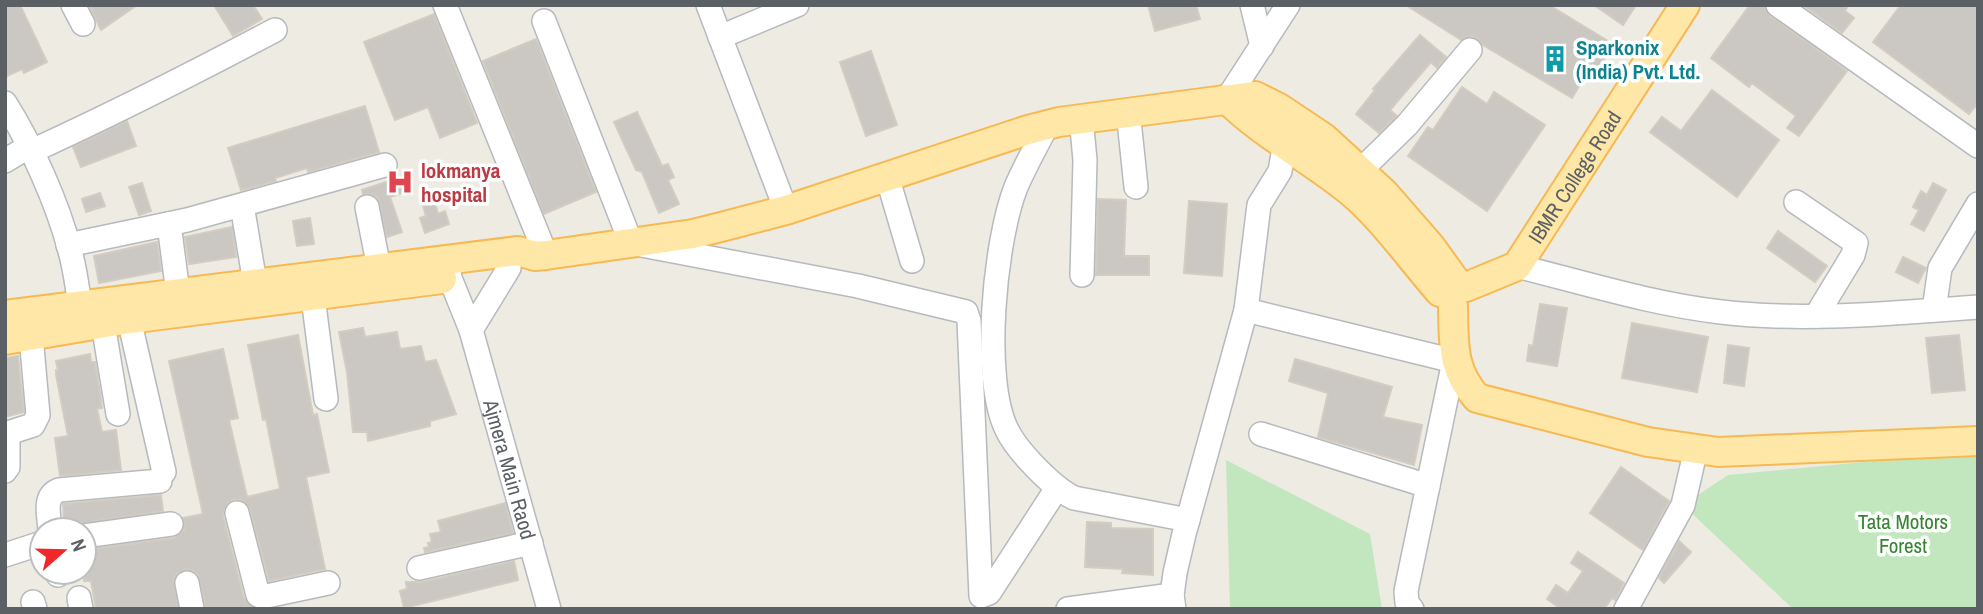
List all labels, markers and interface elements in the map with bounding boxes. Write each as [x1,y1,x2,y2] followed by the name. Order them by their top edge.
[1576,33,1700,86] place label: Sparkonix (India) Pvt. Ltd.
[1540,44,1570,74] building icon: Sparkonix (India) Pvt. Ltd.
[1521,105,1628,249] street label: IBMR College Road
[421,156,501,209] place label: lokmanya hospital
[385,167,415,197] hospital icon: lokmanya hospital
[476,395,543,542] street label: Ajmera Main Raod
[1858,507,1948,560] park label: Tata Motors Forest
[28,516,98,586] north arrow
[65,535,93,555] text: N

